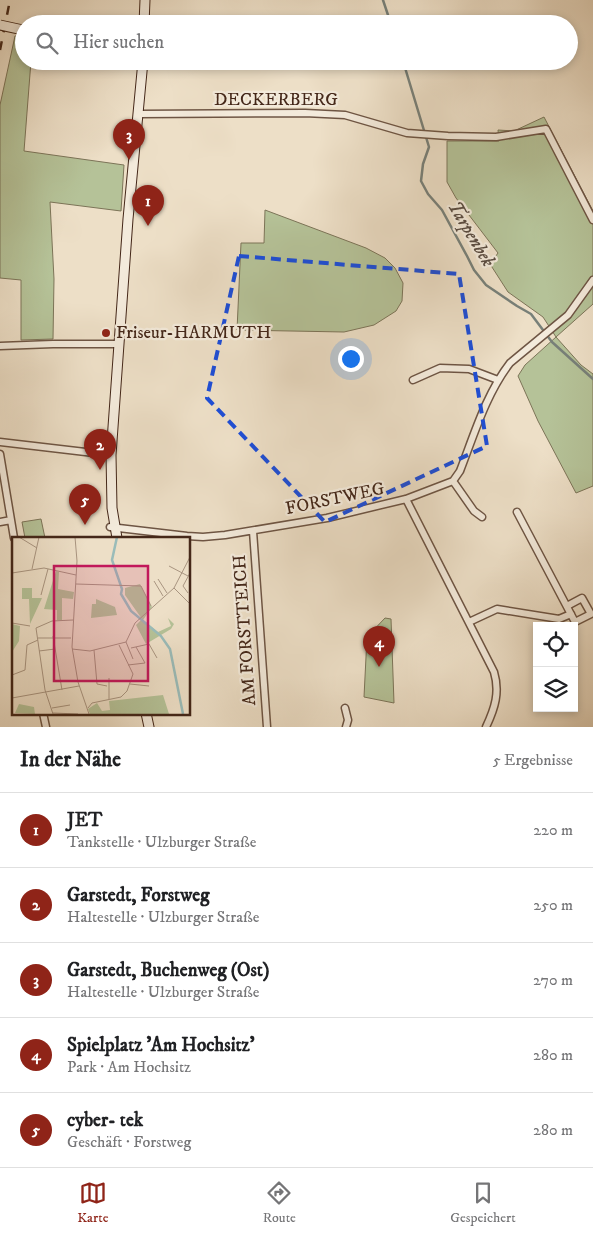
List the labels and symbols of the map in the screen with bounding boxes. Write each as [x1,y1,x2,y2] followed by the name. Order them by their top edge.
[214,89,338,111] street label: DECKERBERG
[113,119,145,160] pin: 3
[132,185,164,226] pin: 1
[441,197,500,272] water label: Tarpenbek
[116,322,271,344] place label: Friseur-HARMUTH
[100,327,112,339] marker: Friseur-HARMUTH
[338,346,364,372] your location
[84,429,116,470] pin: 2
[284,478,387,520] street label: FORSTWEG
[69,484,101,525] pin: 5
[12,537,190,714] inset map
[229,554,261,706] street label: AM FORSTTEICH
[363,626,395,667] pin: 4

